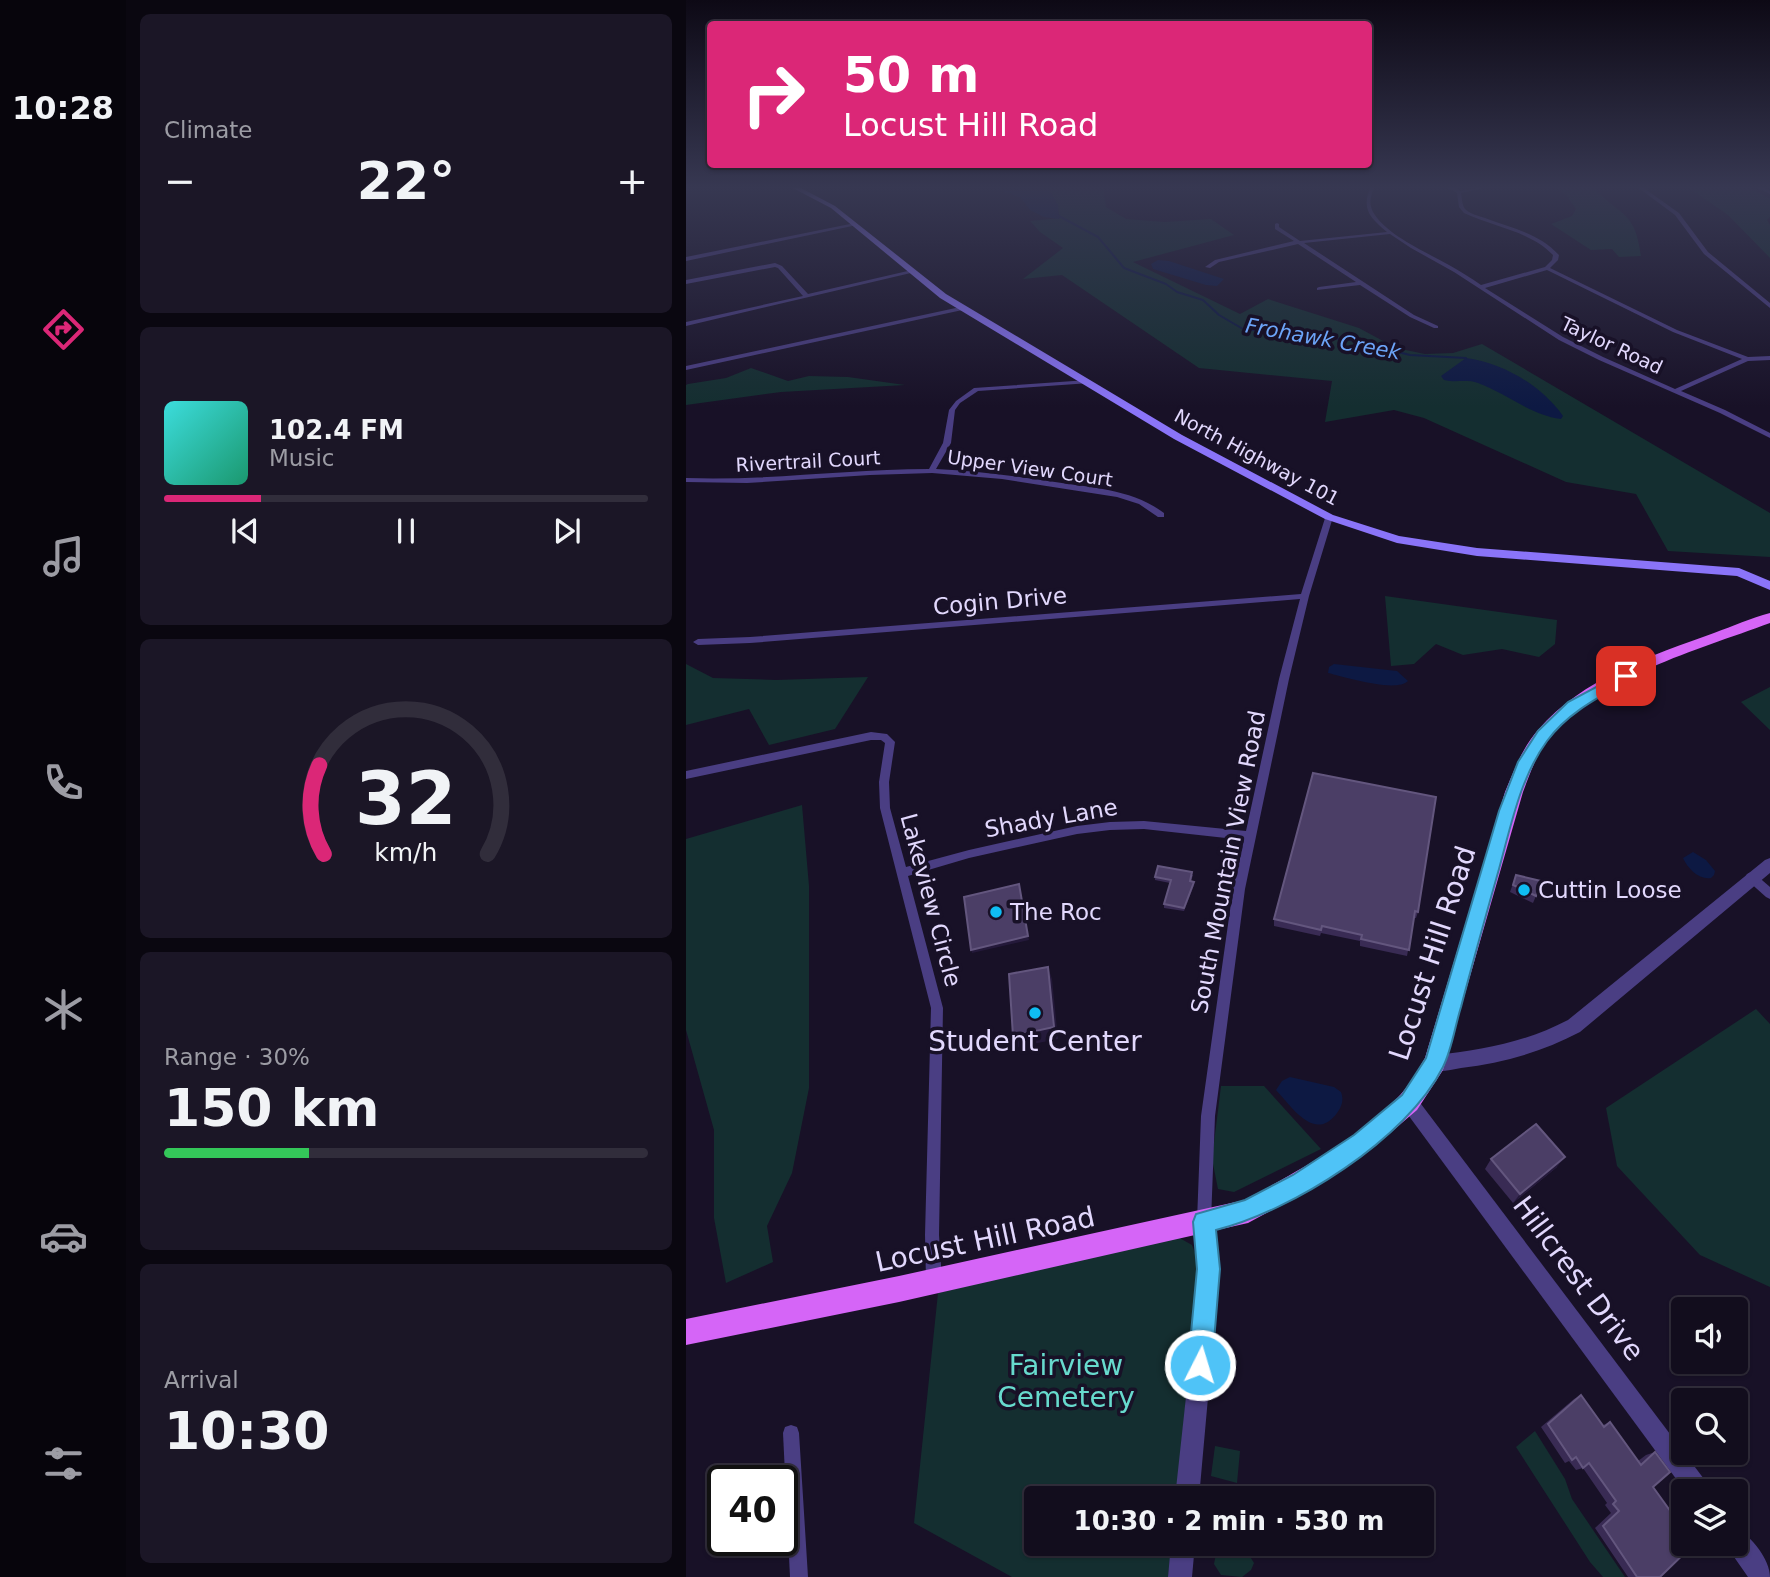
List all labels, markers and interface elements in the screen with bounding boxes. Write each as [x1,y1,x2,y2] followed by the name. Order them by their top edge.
[843,47,979,104] text: 50 m
[728,49,819,140] icon: right
[12,89,114,127] text: 10:28
[843,106,1098,144] text: Locust Hill Road
[164,117,253,143] text: Climate
[357,151,455,211] text: 22°
[164,159,196,203] text: −
[616,159,648,203] text: +
[39,305,88,354] icon: directions
[1557,311,1666,378] street label: Taylor Road
[1244,314,1403,365] water label: Frohawk Creek
[1171,404,1343,510] street label: North Highway 101
[269,415,404,445] text: 102.4 FM
[269,445,334,471] text: Music
[946,445,1114,491] street label: Upper View Court
[735,446,881,476] street label: Rivertrail Court
[226,512,264,550] icon: previous
[387,512,425,550] icon: pause
[548,512,586,550] icon: next
[39,532,88,581] icon: music
[932,582,1068,620] street label: Cogin Drive
[1596,646,1656,706] pin
[1607,657,1645,695] icon: arrive
[1186,708,1270,1016] street label: South Mountain View Road
[355,757,457,842] text: 32
[39,758,88,807] icon: phone
[983,794,1119,842] street label: Shady Lane
[895,810,967,990] street label: Lakeview Circle
[374,838,438,867] text: km/h
[1382,842,1483,1064] street label: Locust Hill Road
[1538,877,1682,903] place label: Cuttin Loose
[1516,882,1532,898] marker: Cuttin Loose
[1009,899,1102,925] place label: The Roc
[988,904,1004,920] marker: The Roc
[39,985,88,1034] icon: climate
[1027,1005,1043,1021] marker: Student Center
[928,1025,1142,1058] place label: Student Center
[164,1044,310,1070] text: Range · 30%
[164,1078,379,1138] text: 150 km
[1506,1190,1651,1367] street label: Hillcrest Drive
[872,1200,1098,1279] street label: Locust Hill Road
[39,1212,88,1261] icon: car
[1671,1297,1748,1556] map controls
[1671,1297,1748,1374] button: sound
[1163,1328,1237,1402] position arrow
[997,1349,1135,1414] park label: Fairview Cemetery
[164,1367,239,1393] text: Arrival
[1671,1388,1748,1465] button: search
[164,1401,330,1461] text: 10:30
[39,1439,88,1488] icon: filters
[707,1465,798,1556] speed limit sign: 40
[1671,1479,1748,1556] button: layers
[1074,1506,1384,1536] text: 10:30 · 2 min · 530 m

